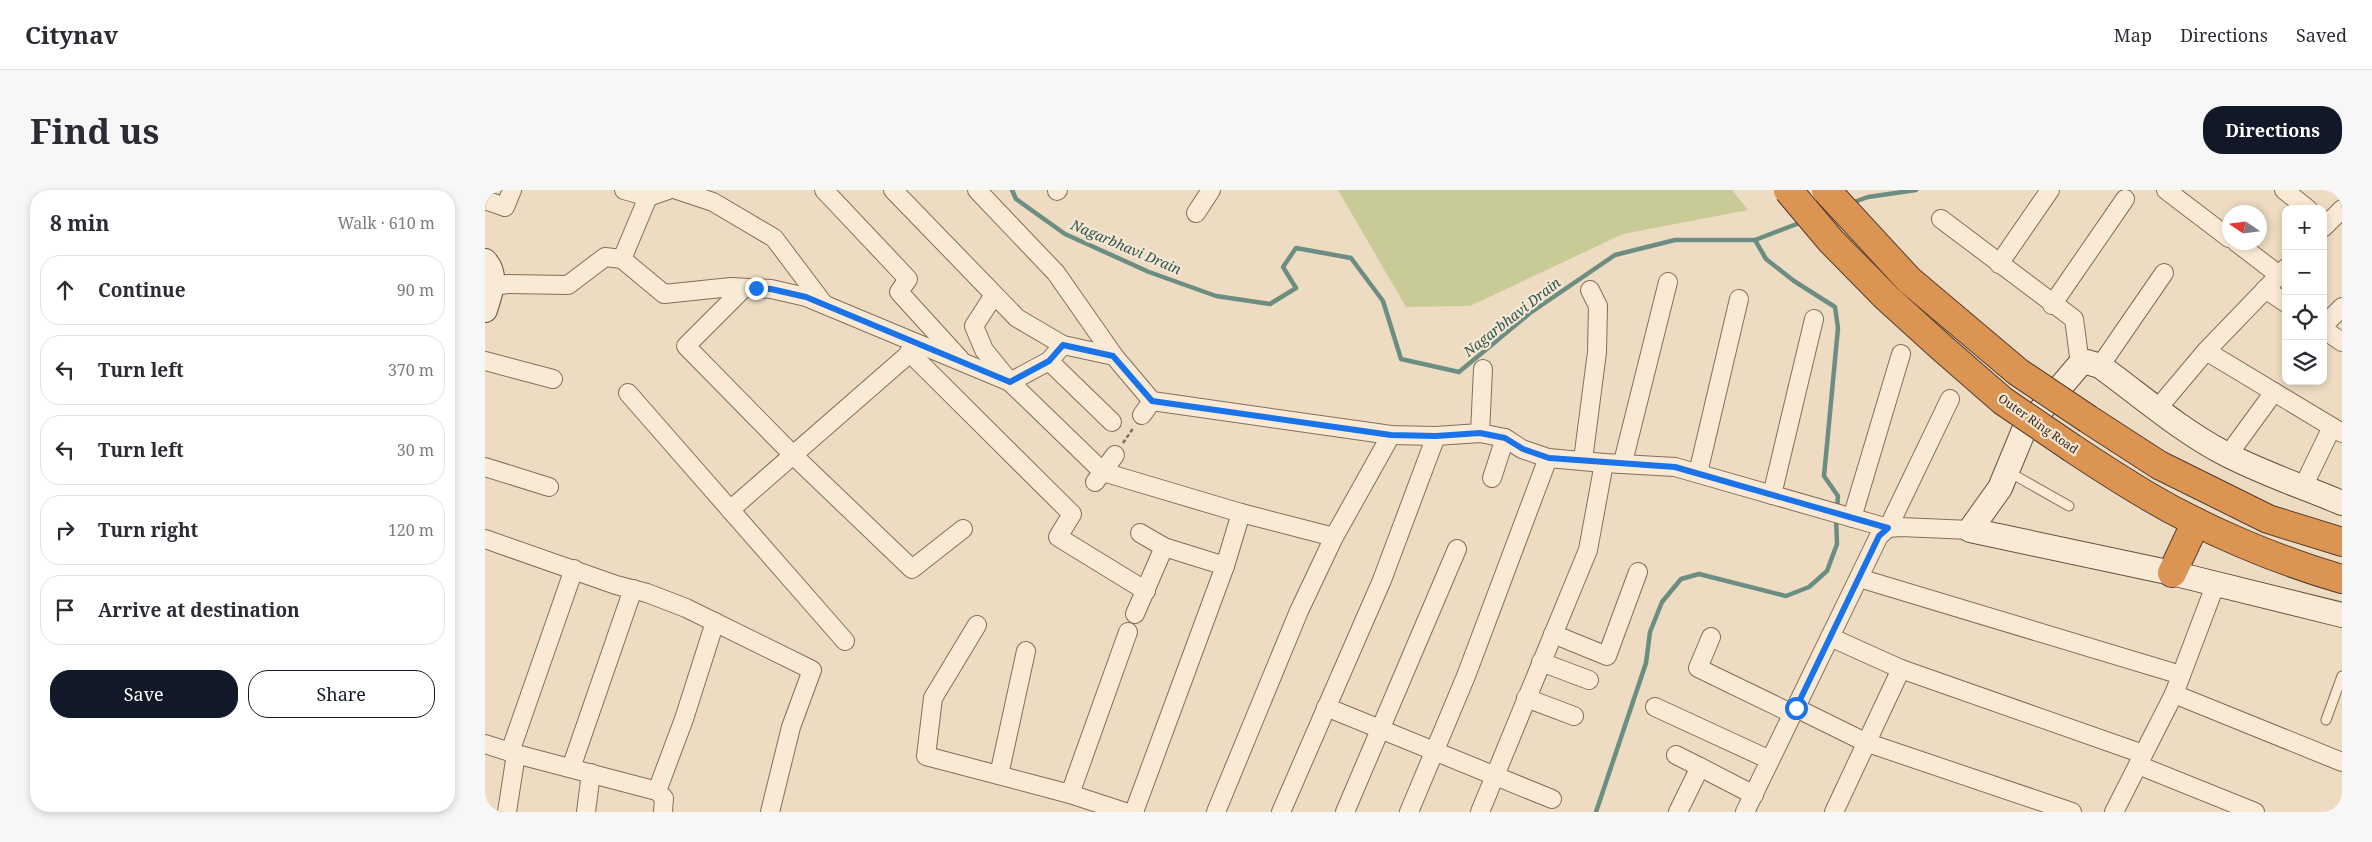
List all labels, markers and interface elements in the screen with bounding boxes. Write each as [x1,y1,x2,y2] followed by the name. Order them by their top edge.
[25,18,118,51] text: Citynav
[2114,23,2152,47] text: Map
[2180,23,2268,47] text: Directions
[2296,23,2347,47] text: Saved
[2203,106,2342,154] button: Directions
[30,107,159,154] text: Find us
[2222,205,2267,250] north arrow
[2282,205,2327,385] map controls
[2282,205,2327,250] button: +
[50,209,109,237] text: 8 min
[338,212,435,234] text: Walk · 610 m
[1067,214,1185,279] water label: Nagarbhavi Drain
[2282,250,2327,295] button: −
[1458,272,1565,361] water label: Nagarbhavi Drain
[51,276,79,304] icon: ahead
[98,277,186,303] text: Continue
[745,277,768,300] route end
[397,279,434,301] text: 90 m
[2282,295,2327,340] button: locate
[2282,340,2327,385] button: layers
[51,356,79,384] icon: left
[98,357,184,383] text: Turn left
[388,359,434,381] text: 370 m
[1995,390,2082,458] street label: Outer Ring Road
[51,436,79,464] icon: left
[98,437,184,463] text: Turn left
[397,439,434,461] text: 30 m
[51,516,79,544] icon: right
[98,517,198,543] text: Turn right
[388,519,434,541] text: 120 m
[51,596,79,624] icon: arrive
[98,597,300,623] text: Arrive at destination
[50,670,238,718] button: Save
[248,670,435,718] button: Share
[1785,697,1808,720] route start

